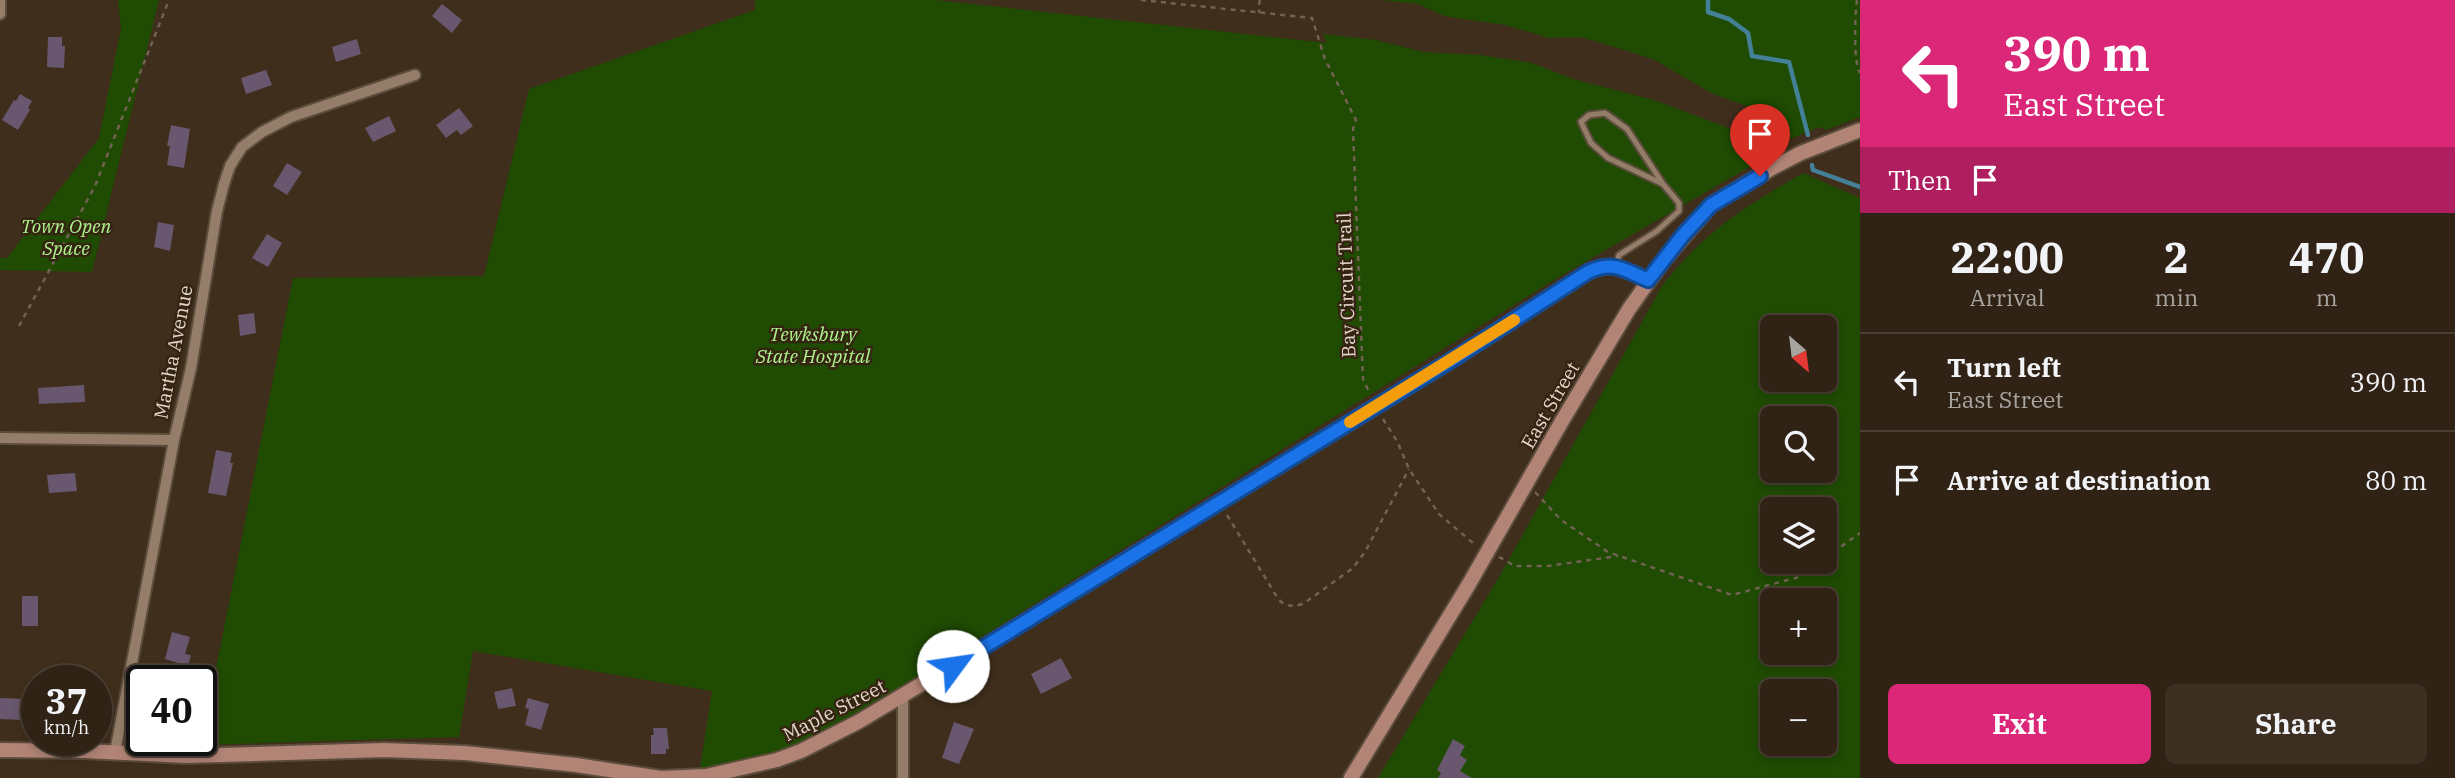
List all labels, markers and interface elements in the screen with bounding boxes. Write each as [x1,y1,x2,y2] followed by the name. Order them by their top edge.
[2003,21,2150,84] text: 390 m
[1888,28,1979,119] icon: left
[2003,83,2165,125] text: East Street
[1730,104,1790,176] pin
[1741,115,1779,153] icon: arrive
[1966,161,2004,199] icon: arrive
[1888,163,1952,197] text: Then
[1331,212,1361,358] street label: Bay Circuit Trail
[21,214,111,260] park label: Town Open Space
[1950,230,2064,285] text: 22:00
[2164,230,2189,285] text: 2
[2289,230,2364,285] text: 470
[1970,282,2045,312] text: Arrival
[2155,282,2198,312] text: min
[2316,282,2338,312] text: m
[148,283,198,421] street label: Martha Avenue
[1760,315,1838,392] north arrow
[1760,315,1837,756] map controls
[755,322,871,368] park label: Tewksbury State Hospital
[1947,350,2061,384] text: Turn left
[1516,357,1585,453] street label: East Street
[1888,363,1926,401] icon: left
[2349,365,2427,399] text: 390 m
[1947,384,2063,414] text: East Street
[1760,406,1837,483] button: search
[1888,461,1926,499] icon: arrive
[1947,463,2211,497] text: Arrive at destination
[2365,463,2427,497] text: 80 m
[1760,497,1837,574] button: layers
[1760,588,1837,665] button: +
[916,629,990,703] position arrow
[126,665,217,756] speed limit sign: 40
[779,674,890,746] street label: Maple Street
[45,678,88,724] text: 37
[1760,679,1837,756] button: −
[1888,684,2151,764] button: Exit
[2165,684,2427,764] button: Share
[44,716,89,739] text: km/h

